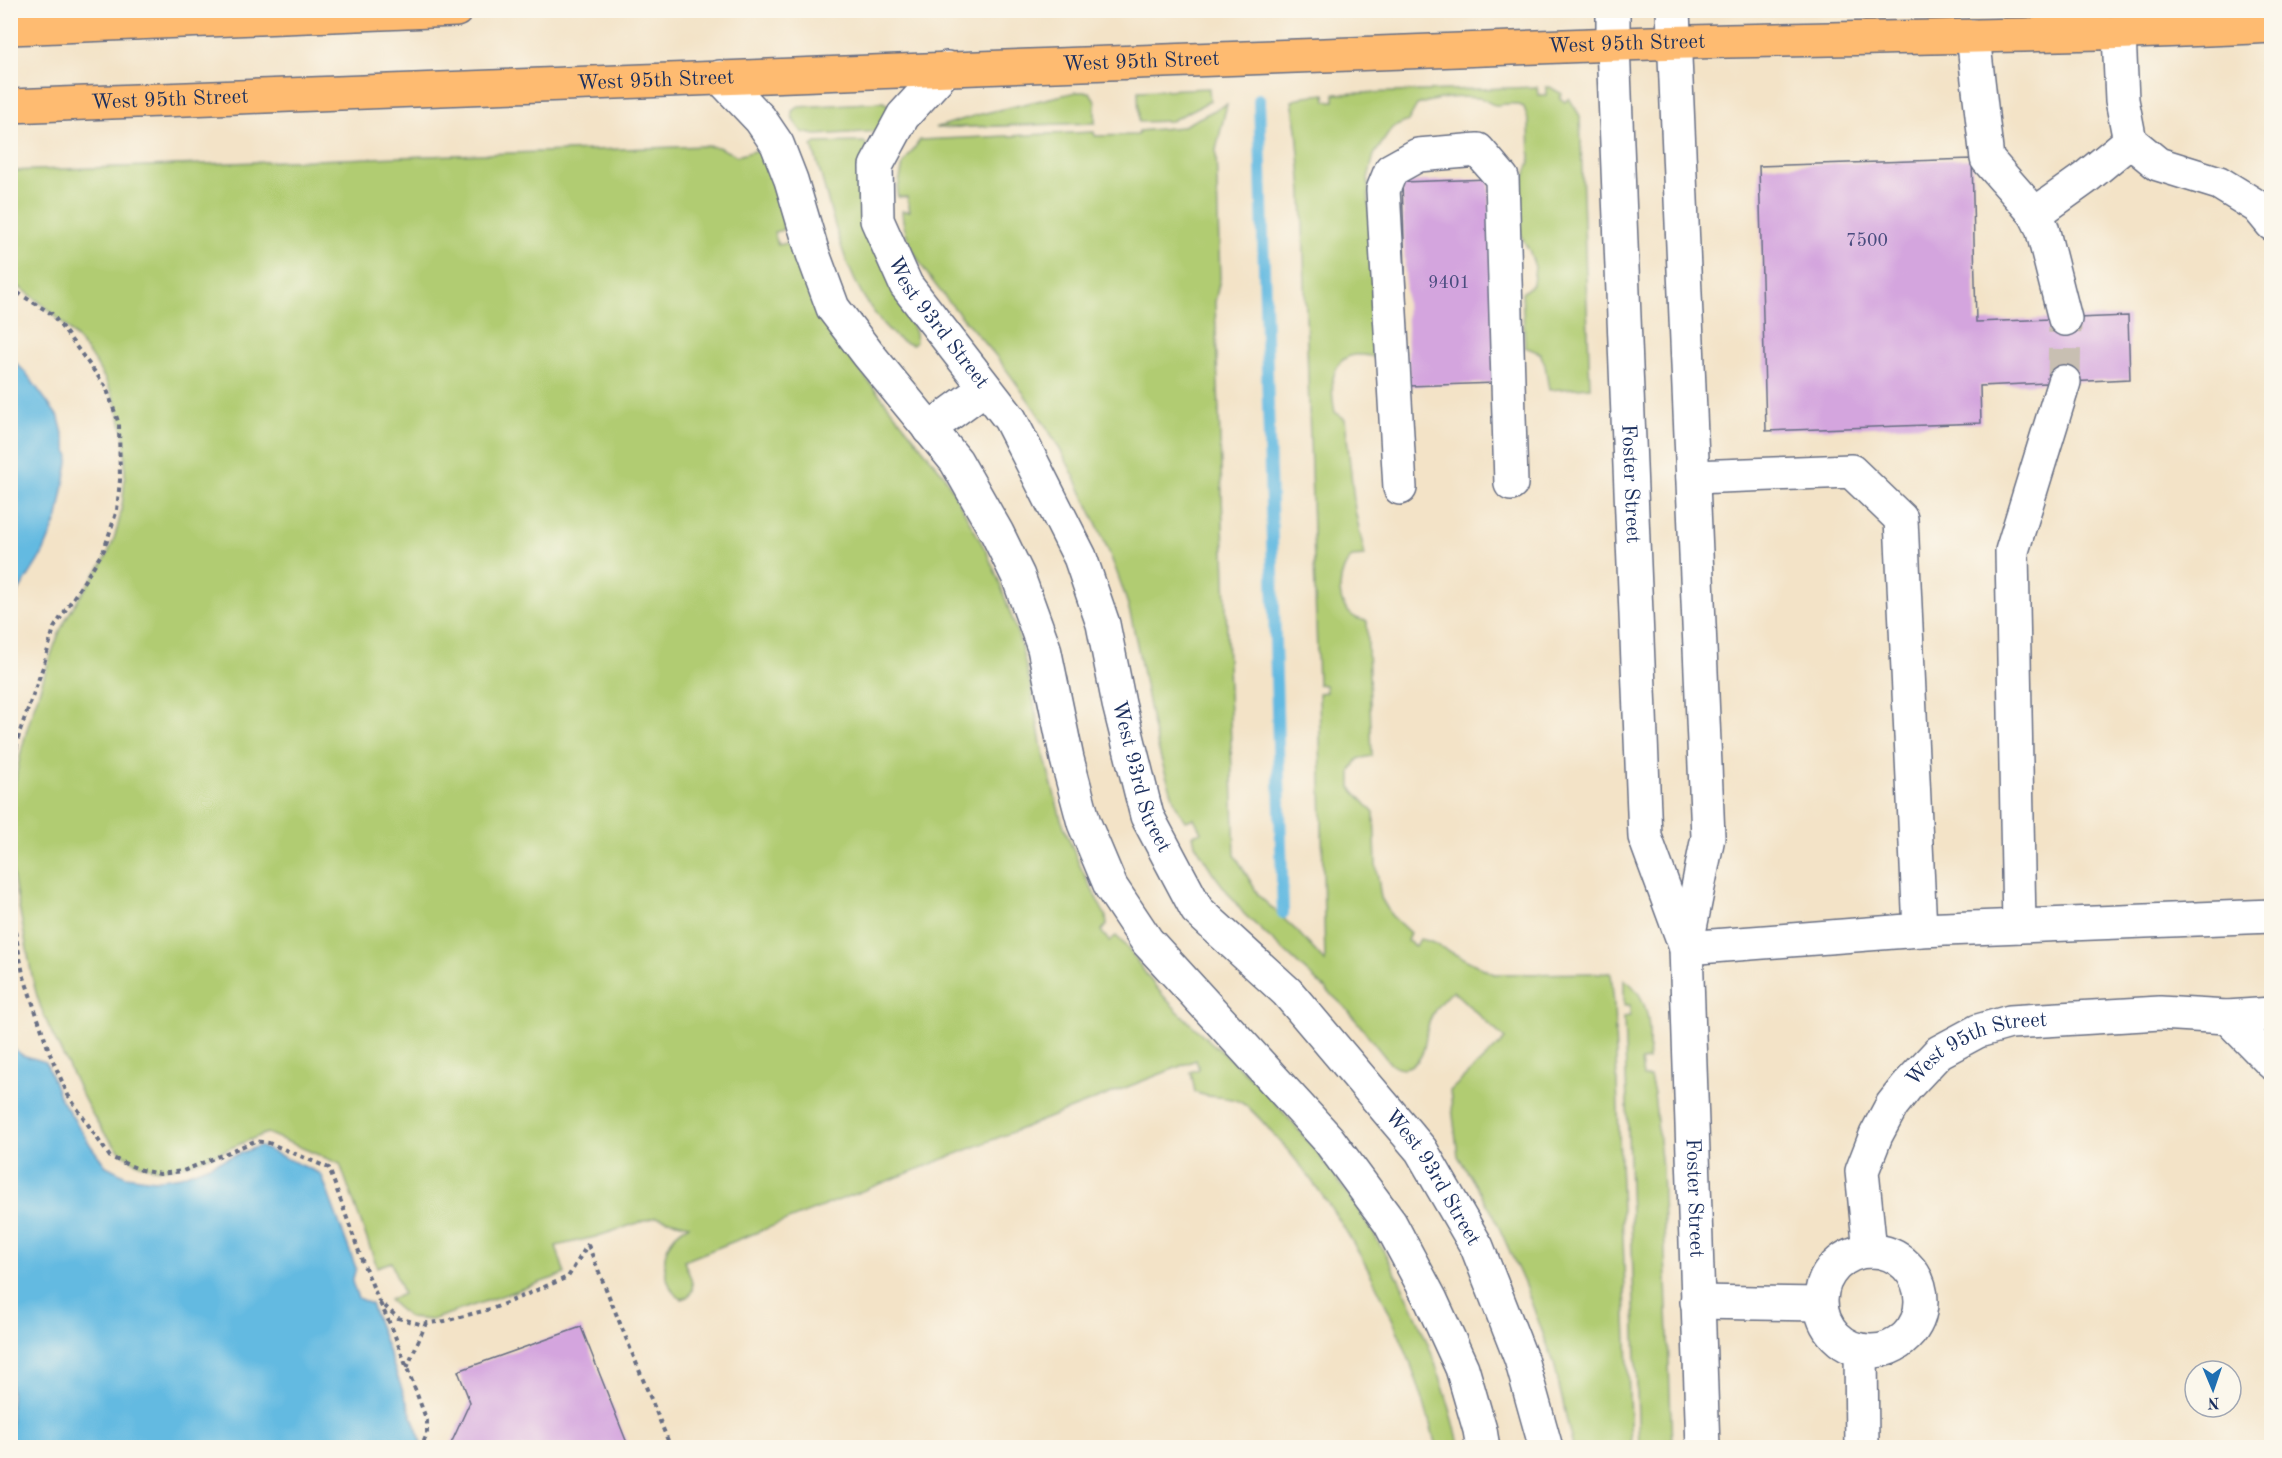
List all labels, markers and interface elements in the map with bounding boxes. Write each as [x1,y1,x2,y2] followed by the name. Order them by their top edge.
[1548,31,1706,57] street label: West 95th Street
[1062,48,1220,75] street label: West 95th Street
[577,67,734,94] street label: West 95th Street
[91,86,249,113] street label: West 95th Street
[1846,232,1888,250] house number: 7500
[884,253,993,392] street label: West 93rd Street
[1428,274,1470,292] house number: 9401
[1618,424,1644,544] street label: Foster Street
[1108,699,1175,856] street label: West 93rd Street
[1902,1009,2048,1090] street label: West 95th Street
[1381,1105,1484,1249] street label: West 93rd Street
[1682,1138,1707,1258] street label: Foster Street
[2183,1359,2243,1419] north arrow
[2206,1394,2220,1410] text: N

